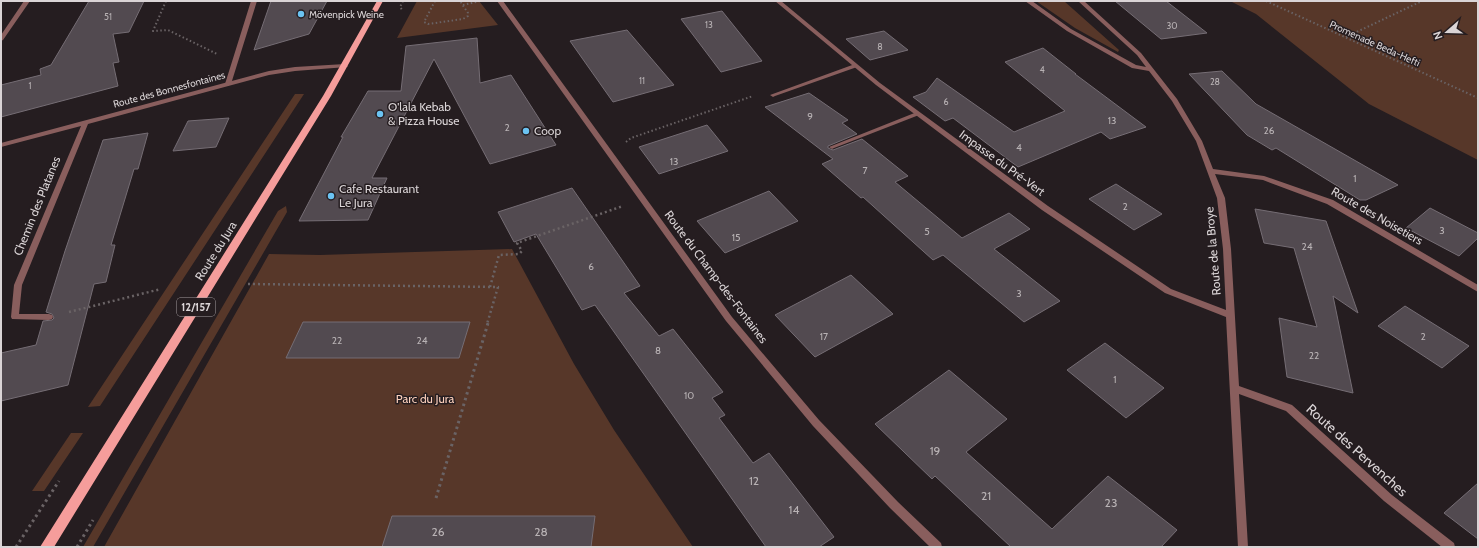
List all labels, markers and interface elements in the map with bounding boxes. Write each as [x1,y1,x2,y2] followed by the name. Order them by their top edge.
[309,8,384,21] place label: Mövenpick Weine
[296,9,306,19] marker: Mövenpick Weine
[104,11,112,22] house number: 51
[1427,12,1467,52] north arrow
[1327,18,1422,69] street label: Promenade Beda-Hefti
[705,19,713,30] house number: 13
[1166,20,1178,31] house number: 30
[1430,29,1446,41] text: N
[877,41,883,52] house number: 8
[1039,64,1045,75] house number: 4
[112,68,227,111] street label: Route des Bonnesfontaines
[639,75,645,86] house number: 11
[1210,76,1220,87] house number: 28
[29,80,32,91] house number: 1
[943,96,949,107] house number: 6
[388,99,459,128] place label: O'lala Kebab & Pizza House
[375,109,385,119] marker: O'lala Kebab & Pizza House
[807,110,813,123] house number: 9
[1108,114,1116,127] house number: 13
[504,121,510,134] house number: 2
[534,123,561,138] place label: Coop
[1264,124,1275,137] house number: 26
[521,126,531,136] marker: Coop
[956,126,1048,199] street label: Impasse du Pré-Vert
[1016,141,1022,154] house number: 4
[10,154,63,258] street label: Chemin des Platanes
[670,155,678,168] house number: 13
[862,164,868,177] house number: 7
[1353,172,1357,185] house number: 1
[339,181,419,210] place label: Cafe Restaurant Le Jura
[1329,183,1426,248] street label: Route des Noisetiers
[326,191,336,201] marker: Cafe Restaurant Le Jura
[1122,200,1128,213] house number: 2
[1201,206,1224,296] street label: Route de la Broye
[662,207,771,346] street label: Route du Champ-des-Fontaines
[191,218,240,283] street label: Route du Jura
[1439,224,1445,237] house number: 3
[924,225,930,238] house number: 5
[732,231,740,244] house number: 15
[1301,240,1313,253] house number: 24
[588,260,594,273] house number: 6
[1016,287,1022,300] house number: 3
[177,298,215,316] road number: 12/157
[820,330,828,343] house number: 17
[1420,330,1426,343] house number: 2
[332,334,342,347] house number: 22
[416,334,428,347] house number: 24
[655,344,661,357] house number: 8
[1309,349,1319,362] house number: 22
[1113,373,1117,386] house number: 1
[684,389,694,402] house number: 10
[396,391,455,406] park label: Parc du Jura
[1303,400,1412,500] street label: Route des Pervenches
[930,443,941,458] house number: 19
[749,473,759,488] house number: 12
[981,488,991,503] house number: 21
[1105,495,1117,510] house number: 23
[789,502,799,517] house number: 14
[431,524,445,539] house number: 26
[534,524,548,539] house number: 28

